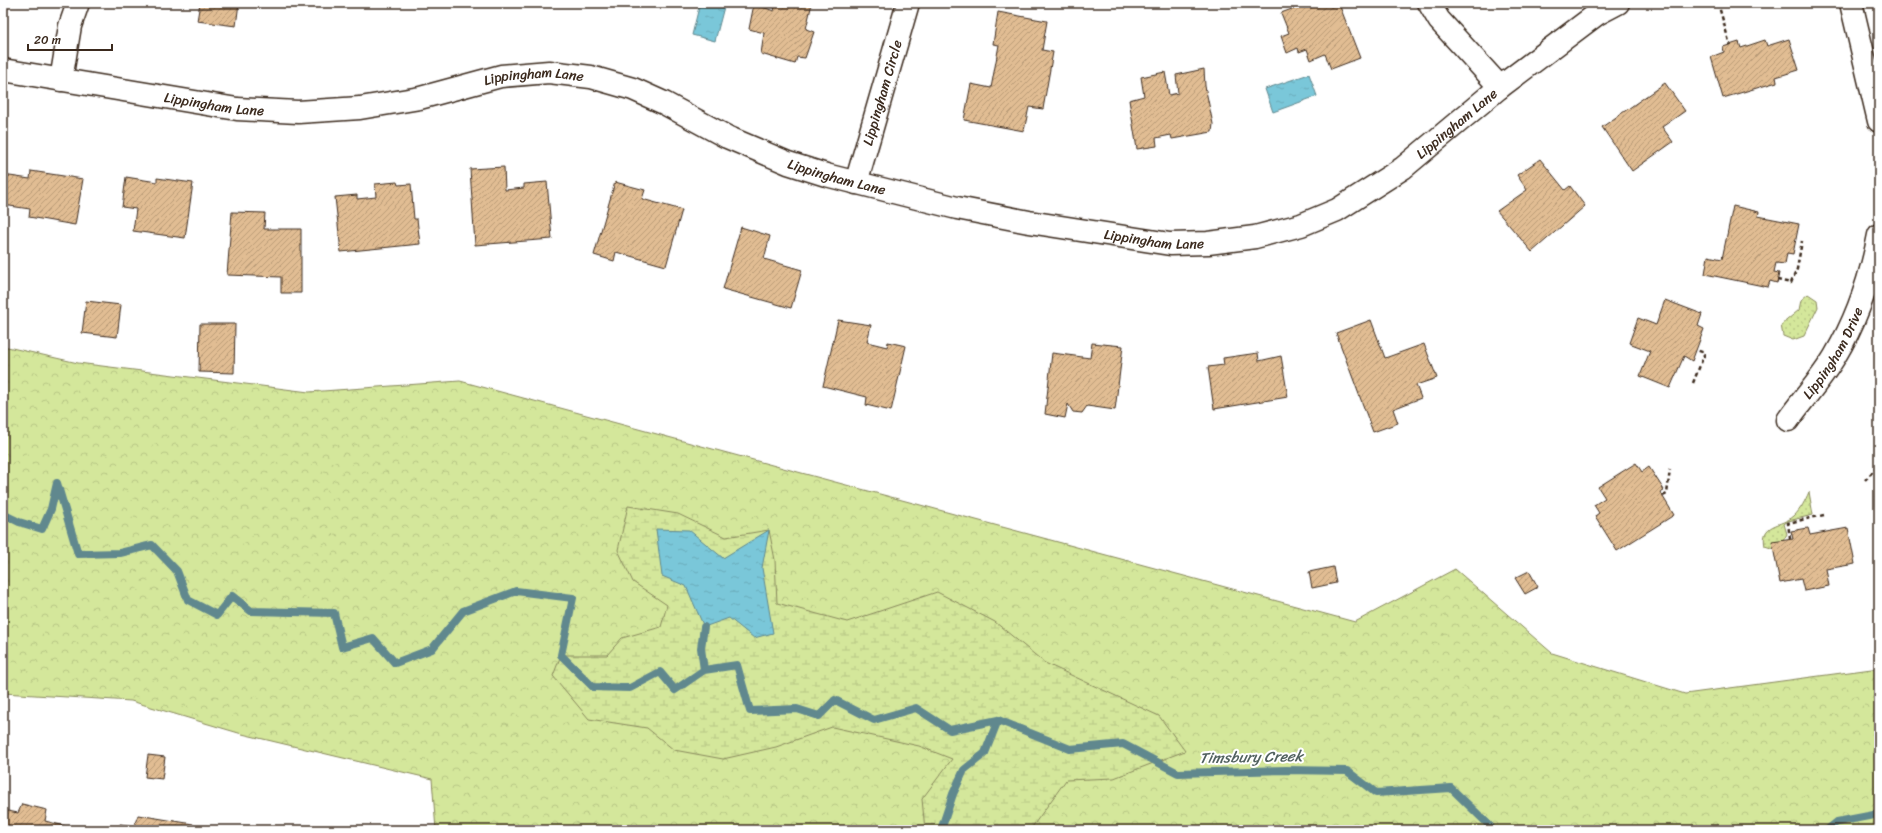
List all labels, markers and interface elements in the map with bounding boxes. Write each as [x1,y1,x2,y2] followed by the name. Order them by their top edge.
[28,26,112,52] scale bar
[34,29,61,51] text: 20 m
[855,37,909,149] street label: Lippingham Circle
[481,59,585,93] street label: Lippingham Lane
[1410,82,1503,165] street label: Lippingham Lane
[162,85,265,123] street label: Lippingham Lane
[785,151,888,202] street label: Lippingham Lane
[1102,221,1204,257] street label: Lippingham Lane
[1796,303,1870,405] street label: Lippingham Drive
[1199,743,1305,771] water label: Timsbury Creek

